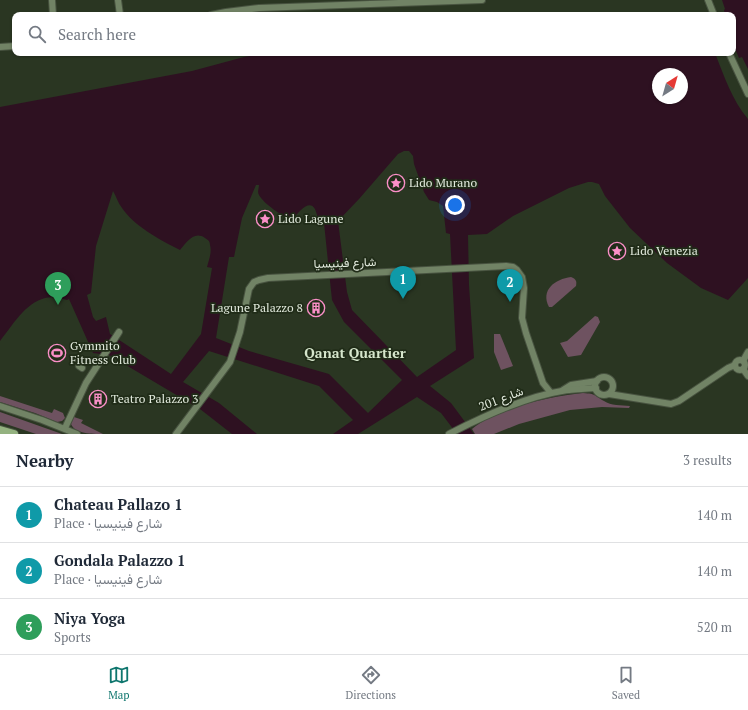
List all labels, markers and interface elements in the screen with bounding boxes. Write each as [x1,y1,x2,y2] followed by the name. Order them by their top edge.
[12,12,736,56] search box
[26,23,48,45] icon: search
[58,24,136,44] text: Search here
[652,68,688,104] north arrow
[386,173,406,193] place icon: Lido Murano
[409,175,478,190] place label: Lido Murano
[445,195,465,215] your location
[255,209,275,229] place icon: Lido Lagune
[278,211,343,226] place label: Lido Lagune
[607,241,627,261] place icon: Lido Venezia
[630,243,698,258] place label: Lido Venezia
[313,254,377,273] street label: شارع فينيسيا
[390,266,416,299] pin: 1
[497,269,523,302] pin: 2
[45,272,71,305] pin: 3
[306,298,326,318] building icon: Lagune Palazzo 8
[211,300,303,315] place label: Lagune Palazzo 8
[70,338,136,367] place label: Gymmito Fitness Club
[47,343,67,363] sports icon: Gymmito Fitness Club
[304,343,406,362] district label: Qanat Quartier
[477,383,526,416] street label: شارع 201
[88,389,108,409] building icon: Teatro Palazzo 3
[111,391,199,406] place label: Teatro Palazzo 3
[16,449,74,472] text: Nearby
[683,451,732,469] text: 3 results
[54,494,183,514] text: Chateau Pallazo 1
[25,506,33,524] text: 1
[697,506,732,524] text: 140 m
[54,514,162,532] text: Place · شارع فينيسيا
[54,550,186,570] text: Gondala Palazzo 1
[25,562,33,580] text: 2
[697,562,732,580] text: 140 m
[54,570,162,588] text: Place · شارع فينيسيا
[54,608,125,628] text: Niya Yoga
[25,618,33,636] text: 3
[697,618,732,636] text: 520 m
[54,628,91,646] text: Sports
[108,664,130,702] tab: Map
[345,664,396,702] tab: Directions
[612,664,640,702] tab: Saved

